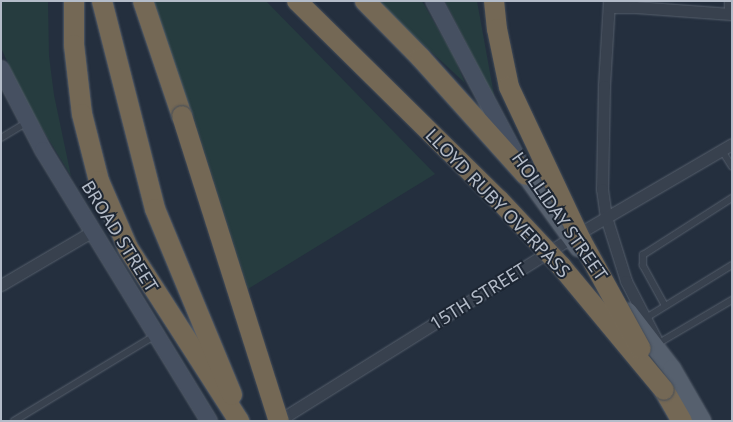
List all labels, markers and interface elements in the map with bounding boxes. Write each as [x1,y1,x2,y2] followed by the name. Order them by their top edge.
[421,124,575,282] street label: LLOYD RUBY OVERPASS
[508,148,612,284] street label: HOLLIDAY STREET
[77,176,163,296] street label: BROAD STREET
[426,258,530,334] street label: 15TH STREET

